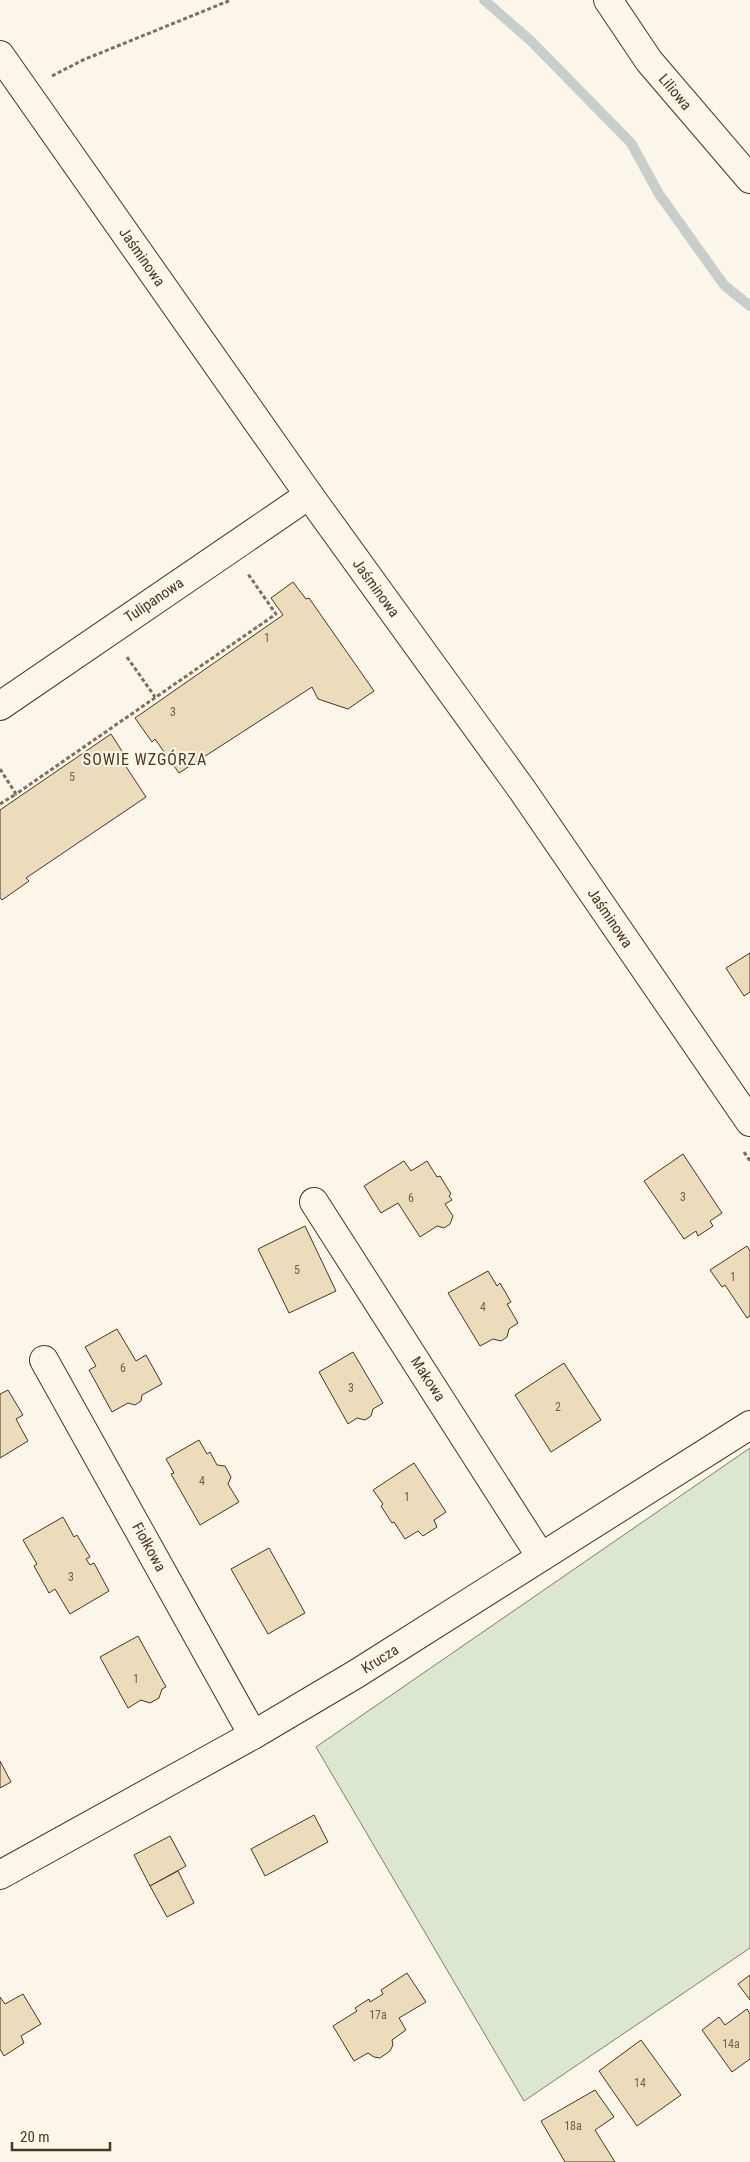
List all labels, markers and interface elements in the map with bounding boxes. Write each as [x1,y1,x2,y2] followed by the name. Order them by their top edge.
[655,70,695,114] street label: Liliowa
[115,224,169,290] street label: Jaśminowa
[349,555,403,621] street label: Jaśminowa
[121,574,187,626] street label: Tulipanowa
[264,631,270,645] house number: 1
[170,705,176,719] house number: 3
[83,749,207,769] district label: SOWIE WZGÓRZA
[69,770,75,784] house number: 5
[584,885,636,951] street label: Jaśminowa
[680,1190,686,1204] house number: 3
[408,1191,414,1205] house number: 6
[294,1263,300,1277] house number: 5
[730,1270,736,1284] house number: 1
[480,1300,486,1314] house number: 4
[407,1353,449,1405] street label: Makowa
[120,1361,126,1375] house number: 6
[348,1381,354,1395] house number: 3
[555,1400,561,1414] house number: 2
[199,1474,205,1488] house number: 4
[404,1490,410,1504] house number: 1
[128,1519,170,1575] street label: Fiołkowa
[68,1570,74,1584] house number: 3
[358,1641,402,1677] street label: Krucza
[133,1672,139,1686] house number: 1
[369,2008,387,2022] house number: 17a
[722,2037,740,2051] house number: 14a
[634,2076,646,2090] house number: 14
[564,2119,582,2133] house number: 18a
[12,2120,110,2152] scale bar
[20,2128,50,2146] text: 20 m

